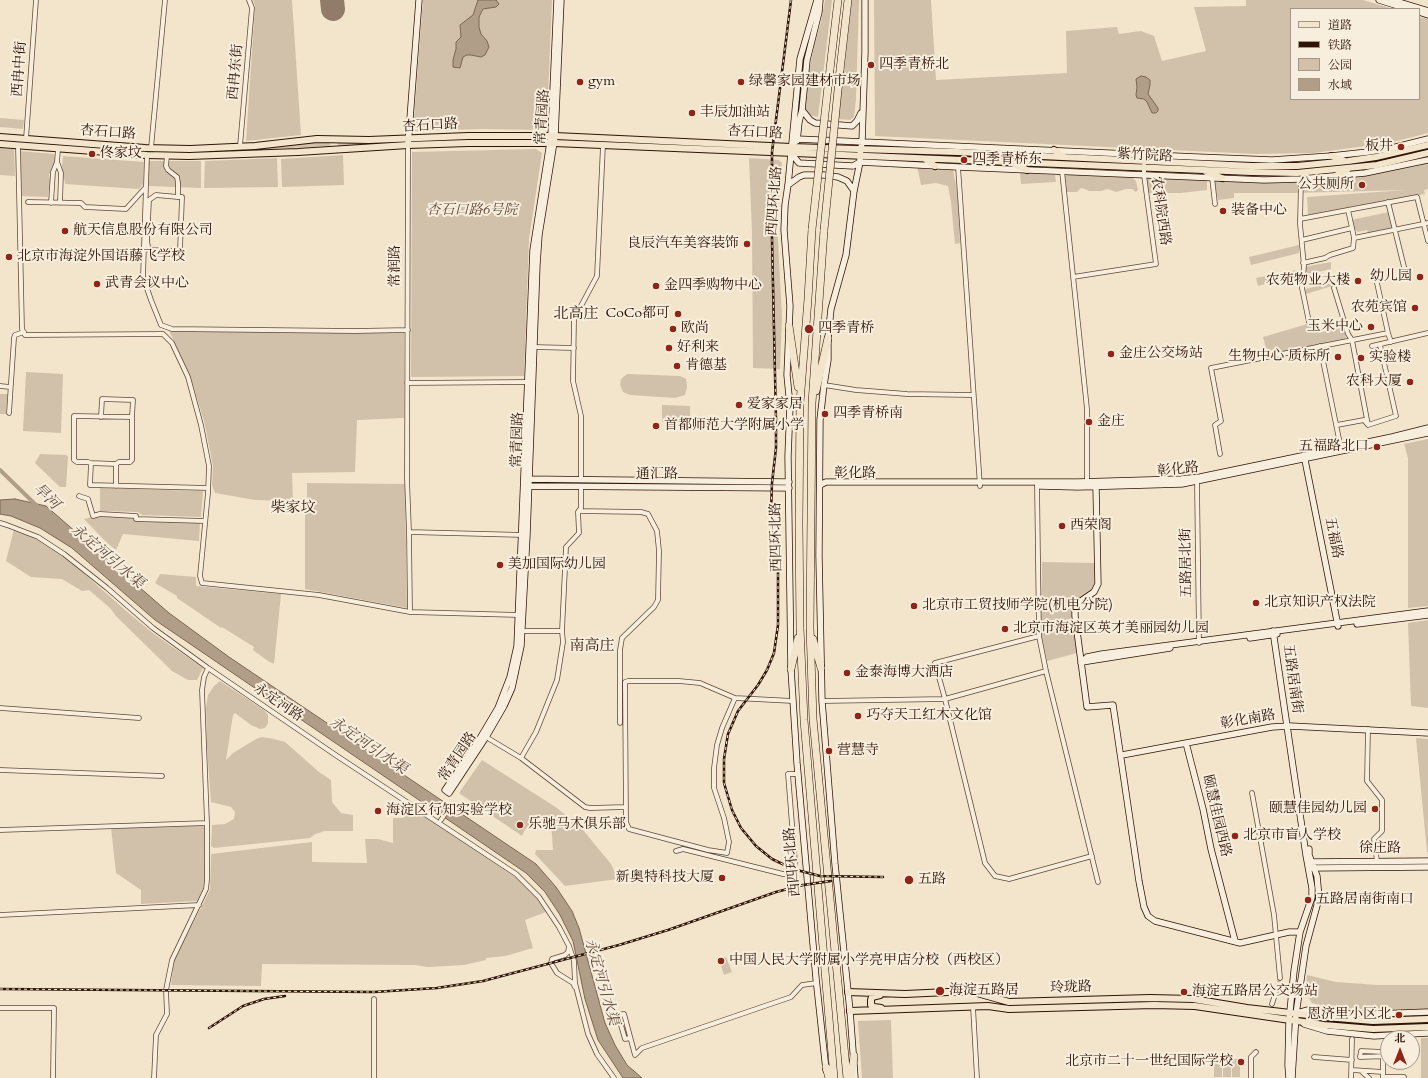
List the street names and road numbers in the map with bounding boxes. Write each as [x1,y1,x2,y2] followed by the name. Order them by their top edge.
[10,40,30,98] street label: 西冉中街
[225,43,247,101] street label: 西冉东街
[533,88,553,146] street label: 常青园路
[402,116,458,136] street label: 杏石口路
[79,123,137,143] street label: 杏石口路
[727,123,783,143] street label: 杏石口路
[1117,146,1173,166] street label: 紫竹院路
[764,165,786,237] street label: 西四环北路
[1147,175,1173,247] street label: 农科院西路
[388,245,404,287] street label: 常润路
[509,412,527,468] street label: 常青园路
[1156,459,1200,481] street label: 彰化路
[834,466,876,482] street label: 彰化路
[636,467,678,483] street label: 通汇路
[768,502,786,572] street label: 西四环北路
[1321,516,1345,560] street label: 五福路
[1178,528,1196,598] street label: 五路居北街
[1279,643,1305,715] street label: 五路居南街
[250,680,306,726] street label: 永定河路
[1219,707,1277,733] street label: 彰化南路
[435,729,481,785] street label: 常青园路
[1198,773,1234,859] street label: 颐慧佳园西路
[782,826,804,898] street label: 西四环北路
[1359,841,1401,857] street label: 徐庄路
[1050,979,1092,997] street label: 玲珑路

